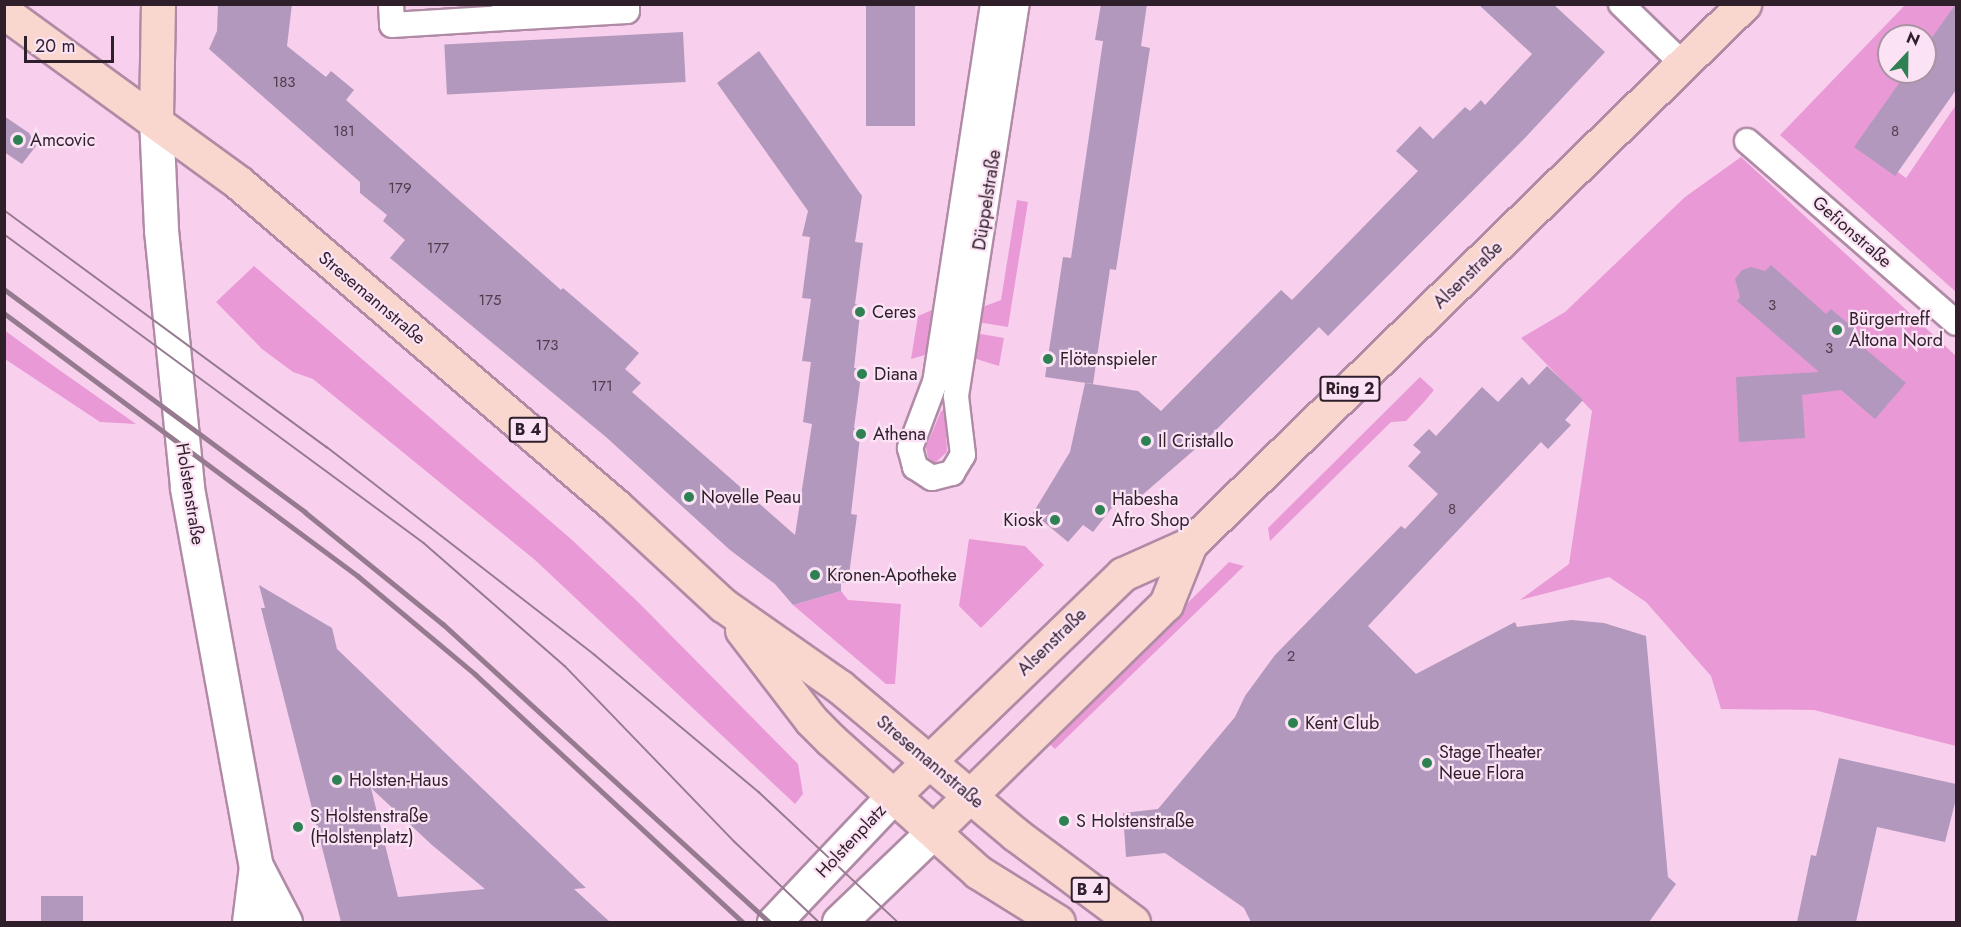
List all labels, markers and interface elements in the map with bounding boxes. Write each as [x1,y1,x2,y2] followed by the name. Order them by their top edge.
[27,24,117,62] scale bar
[1877,24,1937,84] north arrow
[1903,26,1923,52] text: N
[35,33,75,59] text: 20 m
[272,74,296,92] house number: 183
[333,123,355,141] house number: 181
[1891,123,1899,141] house number: 8
[30,129,95,151] place label: Amcovic
[11,133,25,147] marker: Amcovic
[968,148,1006,252] street label: Düppelstraße
[388,180,412,198] house number: 179
[1808,192,1896,272] street label: Gefionstraße
[1429,237,1507,313] street label: Alsenstraße
[427,240,449,258] house number: 177
[314,247,430,349] street label: Stresemannstraße
[478,292,502,310] house number: 175
[1768,297,1776,315] house number: 3
[872,301,916,323] place label: Ceres
[853,305,867,319] marker: Ceres
[1849,309,1943,352] place label: Bürgertreff Altona Nord
[1830,323,1844,337] marker: Bürgertreff Altona Nord
[536,337,558,355] house number: 173
[1825,340,1833,358] house number: 3
[1060,348,1157,370] place label: Flötenspieler
[1041,352,1055,366] marker: Flötenspieler
[874,363,918,385] place label: Diana
[855,367,869,381] marker: Diana
[1318,376,1382,402] road number: Ring 2
[591,378,613,396] house number: 171
[508,417,548,443] road number: B 4
[873,423,926,445] place label: Athena
[854,427,868,441] marker: Athena
[1158,430,1233,452] place label: Il Cristallo
[1139,434,1153,448] marker: Il Cristallo
[171,441,209,547] street label: Holstenstraße
[701,486,801,508] place label: Novelle Peau
[1112,489,1190,532] place label: Habesha Afro Shop
[682,490,696,504] marker: Novelle Peau
[1448,501,1456,519] house number: 8
[1093,503,1107,517] marker: Habesha Afro Shop
[1003,509,1043,531] place label: Kiosk
[1048,513,1062,527] marker: Kiosk
[827,564,957,586] place label: Kronen-Apotheke
[808,568,822,582] marker: Kronen-Apotheke
[1013,604,1091,680] street label: Alsenstraße
[1287,648,1295,666] house number: 2
[872,711,988,813] street label: Stresemannstraße
[1305,712,1379,734] place label: Kent Club
[1286,716,1300,730] marker: Kent Club
[1439,742,1542,784] place label: Stage Theater Neue Flora
[1420,756,1434,770] marker: Stage Theater Neue Flora
[349,769,448,791] place label: Holsten-Haus
[330,773,344,787] marker: Holsten-Haus
[811,800,891,882] street label: Holstenplatz
[310,806,428,848] place label: S Holstenstraße (Holstenplatz)
[1076,810,1194,832] place label: S Holstenstraße
[1057,814,1071,828] marker: S Holstenstraße
[291,820,305,834] marker: S Holstenstraße (Holstenplatz)
[1070,877,1110,903] road number: B 4

